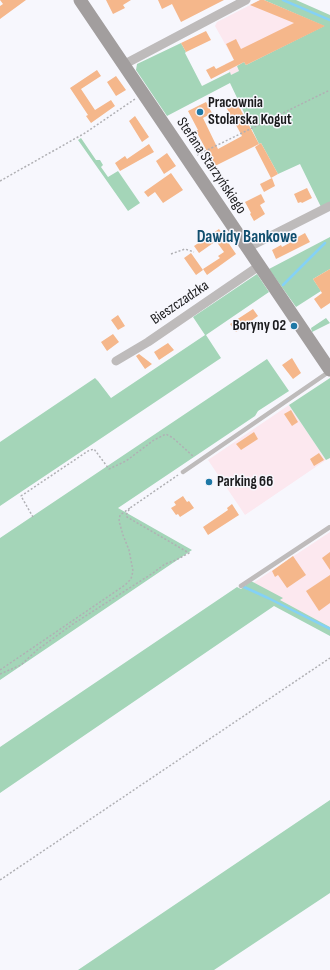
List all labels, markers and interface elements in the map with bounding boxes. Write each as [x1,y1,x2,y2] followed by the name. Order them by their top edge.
[208,94,292,129] place label: Pracownia Stolarska Kogut
[195,107,205,117] marker: Pracownia Stolarska Kogut
[172,114,250,218] street label: Stefana Starzyńskiego
[197,228,297,248] district label: Dawidy Bankowe
[148,277,212,329] street label: Bieszczadzka
[232,317,286,335] place label: Boryny 02
[289,321,299,331] marker: Boryny 02
[217,473,273,491] place label: Parking 66
[204,477,214,487] marker: Parking 66

